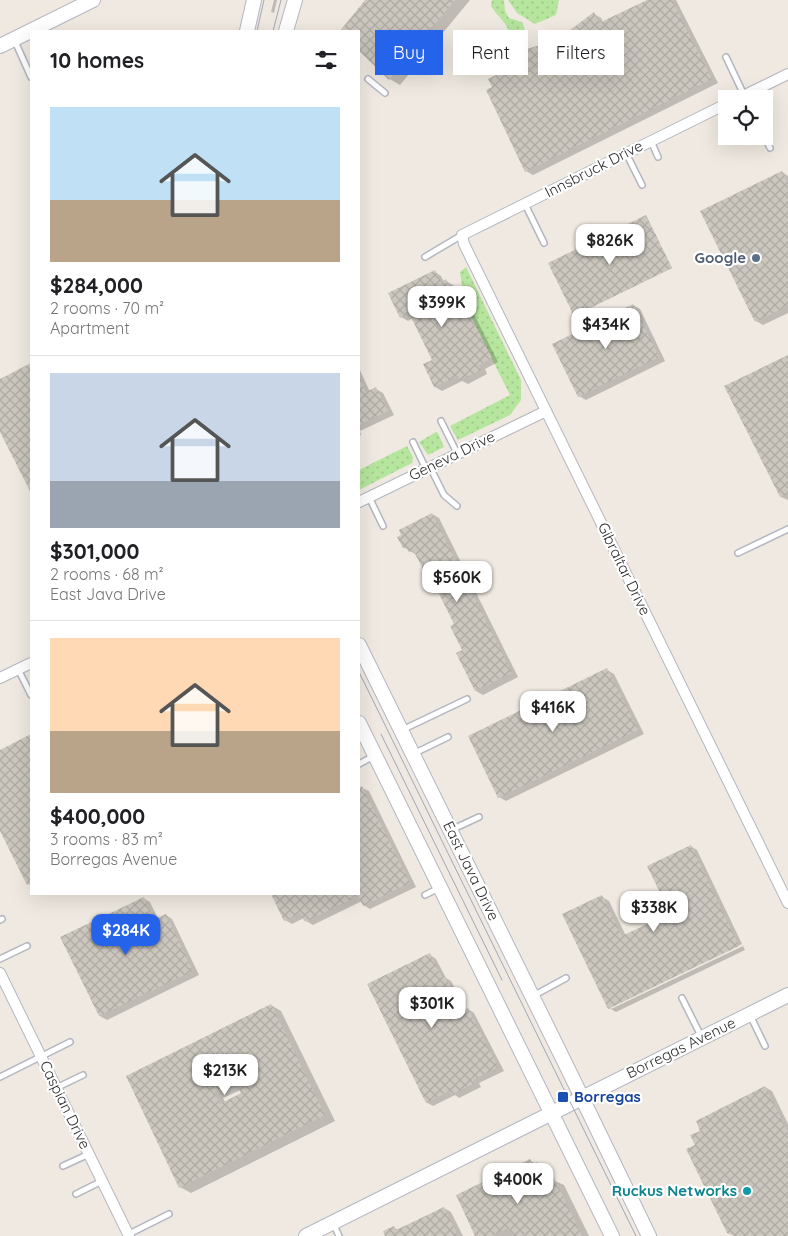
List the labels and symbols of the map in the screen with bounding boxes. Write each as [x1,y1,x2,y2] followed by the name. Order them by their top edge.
[542,136,646,201] street label: Innsbruck Drive
[575,224,645,266] pin: $826K
[695,248,746,267] place label: Google
[750,252,762,264] marker: Google
[407,286,477,328] pin: $399K
[571,308,641,350] pin: $434K
[406,427,498,485] street label: Geneva Drive
[594,519,655,618] street label: Gibraltar Drive
[422,560,492,603] pin: $560K
[518,690,588,733] pin: $416K
[439,818,504,924] street label: East Java Drive
[619,890,689,933] pin: $338K
[91,914,161,956] pin: $284K
[397,986,467,1029] pin: $301K
[623,1013,739,1082] street label: Borregas Avenue
[190,1054,260,1096] pin: $213K
[36,1057,95,1152] street label: Caspian Drive
[574,1087,641,1106] place label: Borregas
[556,1090,570,1104] marker: Borregas
[483,1162,553,1205] pin: $400K
[612,1181,737,1200] place label: Ruckus Networks
[741,1185,753,1197] marker: Ruckus Networks

